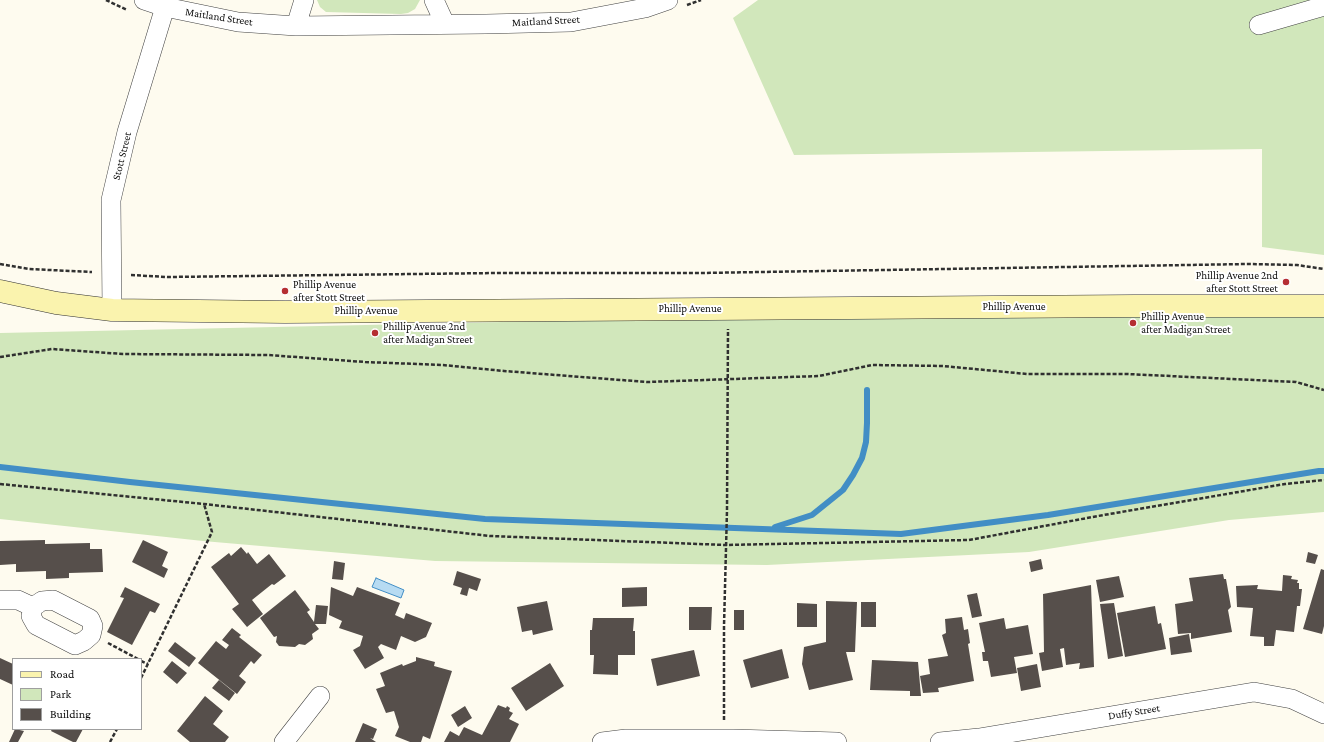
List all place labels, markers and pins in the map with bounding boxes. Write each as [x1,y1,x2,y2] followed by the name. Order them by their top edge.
[1196,269,1278,295] place label: Phillip Avenue 2nd after Stott Street
[1281,277,1291,287] marker: Phillip Avenue 2nd after Stott Street
[293,278,365,304] place label: Phillip Avenue after Stott Street
[280,286,290,296] marker: Phillip Avenue after Stott Street
[1141,310,1231,336] place label: Phillip Avenue after Madigan Street
[1128,318,1138,328] marker: Phillip Avenue after Madigan Street
[383,320,473,346] place label: Phillip Avenue 2nd after Madigan Street
[370,328,380,338] marker: Phillip Avenue 2nd after Madigan Street

